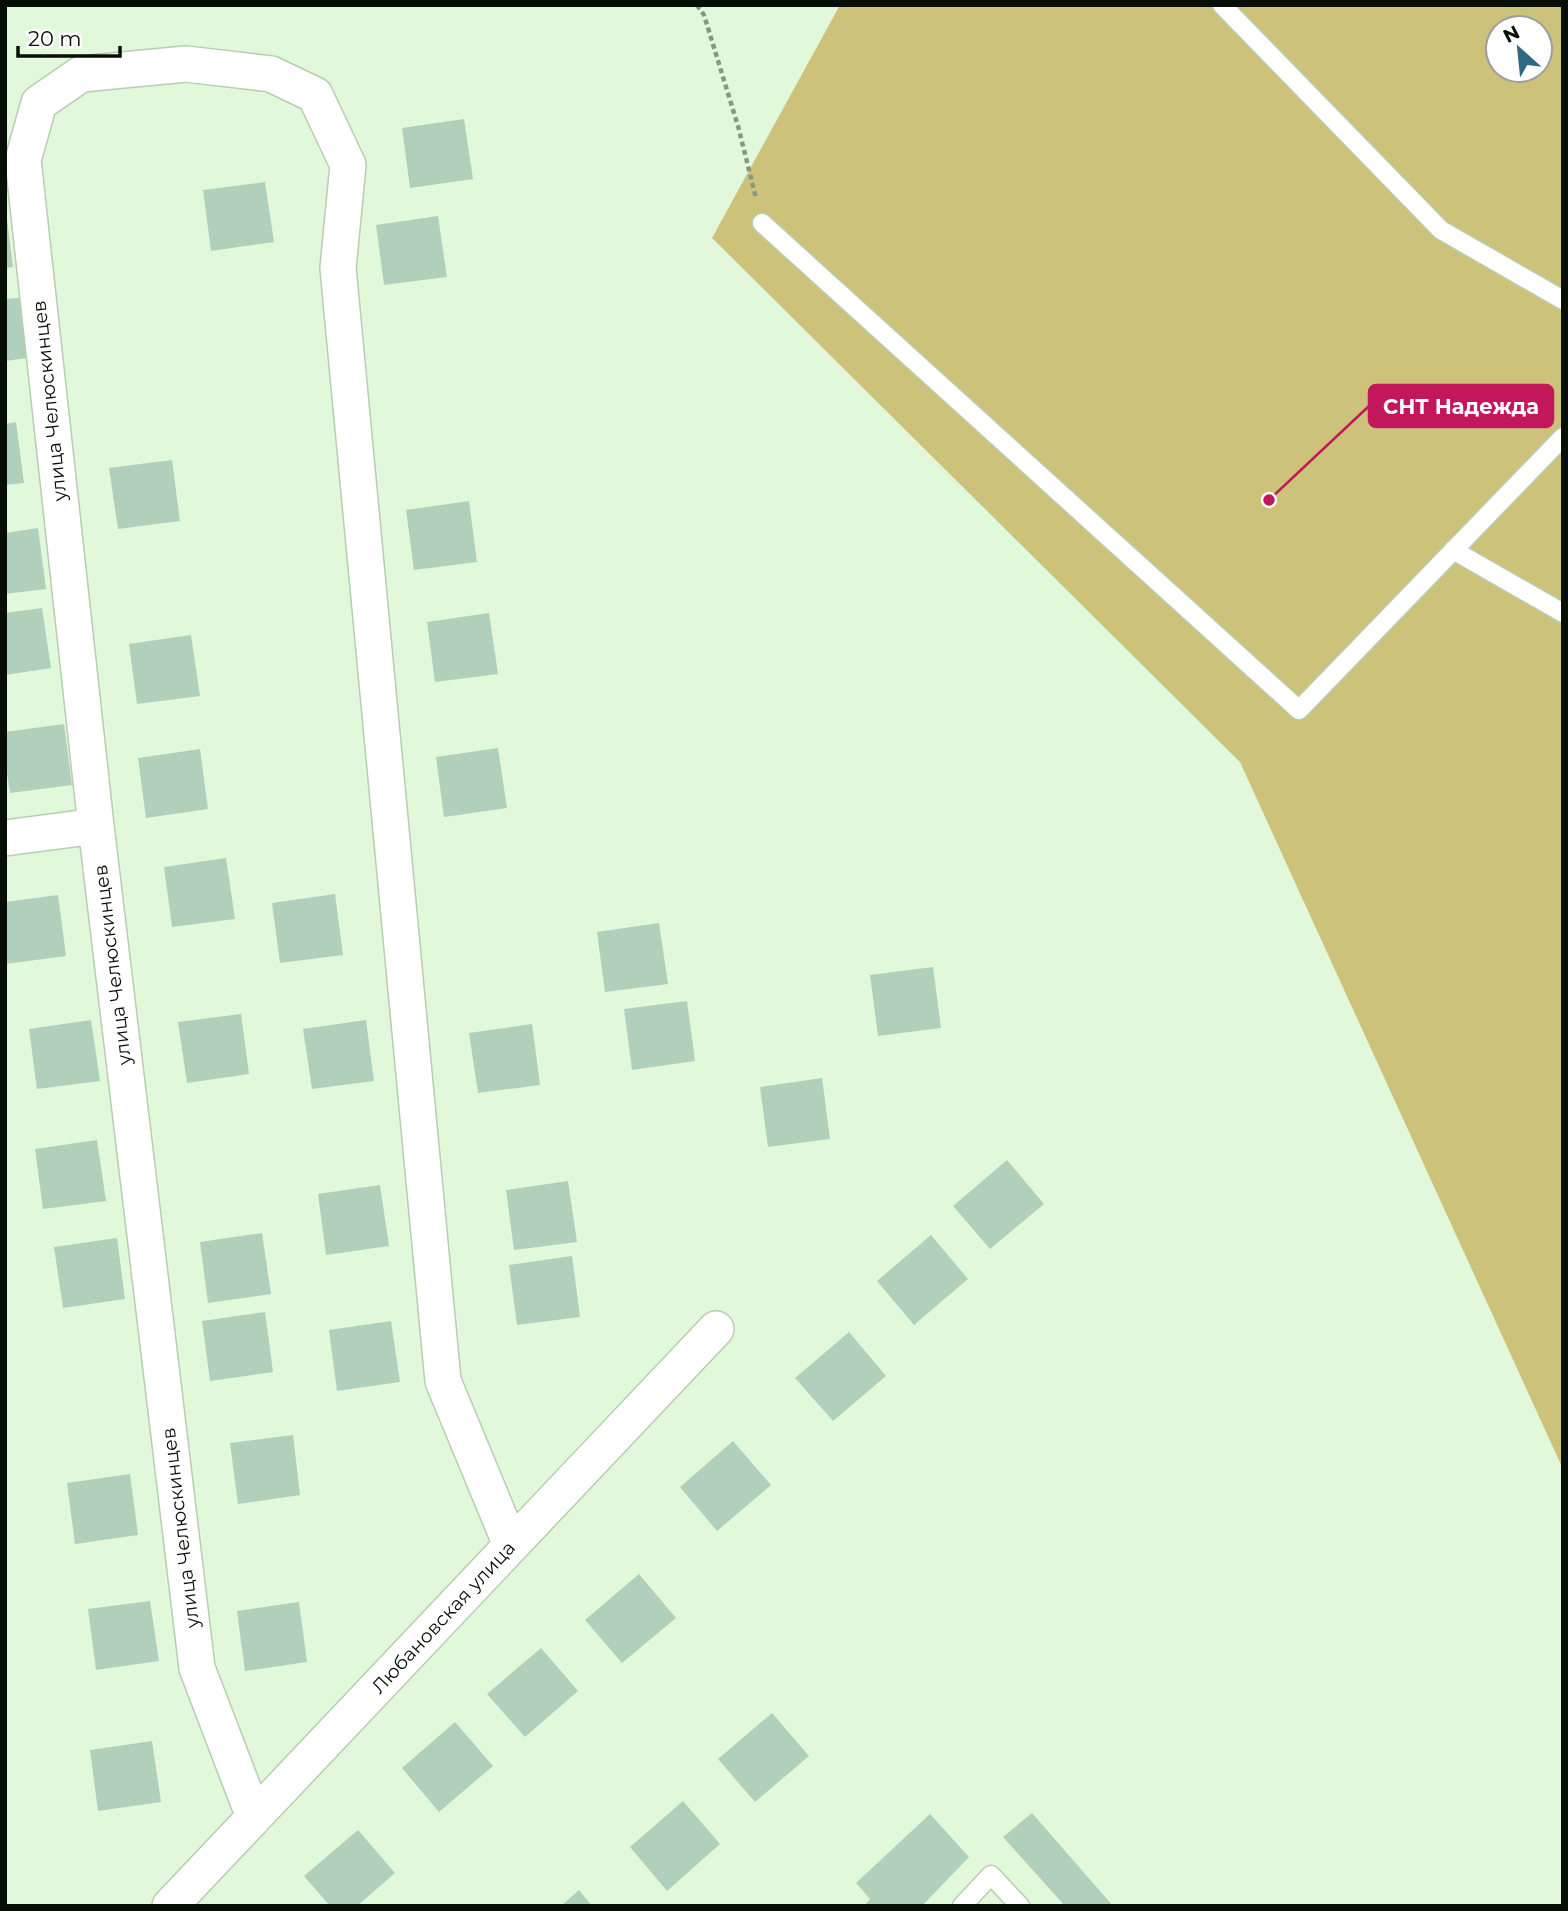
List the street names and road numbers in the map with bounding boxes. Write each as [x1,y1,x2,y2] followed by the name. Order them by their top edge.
[28,299,72,503] street label: улица Челюскинцев
[89,863,136,1067] street label: улица Челюскинцев
[157,1426,204,1630] street label: улица Челюскинцев
[367,1536,520,1698] street label: Любановская улица

